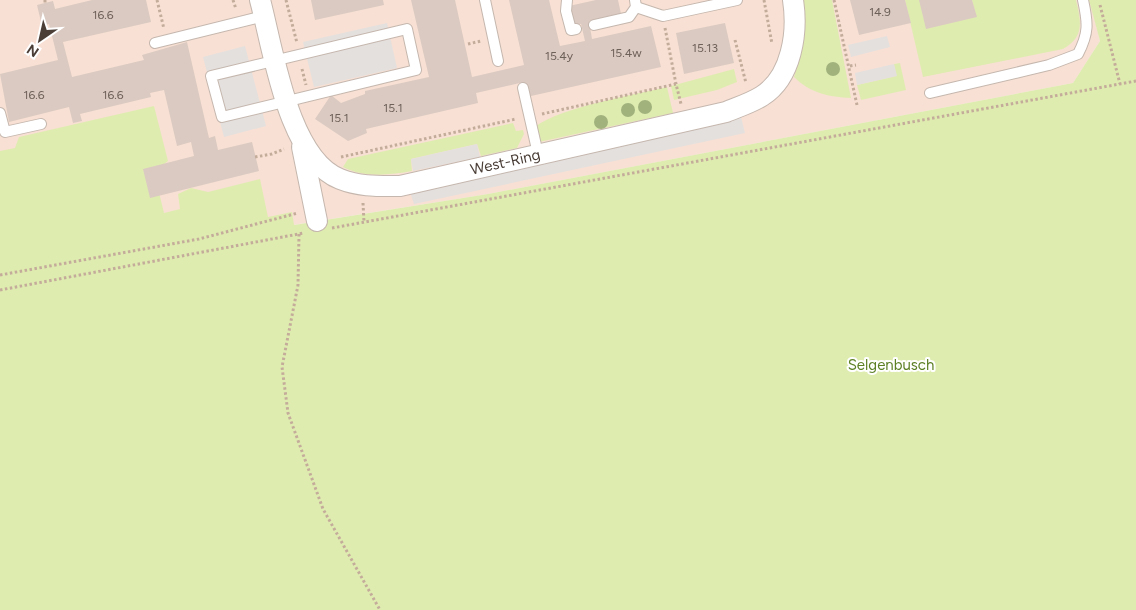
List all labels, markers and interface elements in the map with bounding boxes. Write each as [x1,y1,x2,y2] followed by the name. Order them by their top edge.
[869,5,891,19] house number: 14.9
[92,8,114,22] house number: 16.6
[15,15,65,65] north arrow
[24,40,42,60] text: N
[692,41,718,55] house number: 15.13
[610,46,642,60] house number: 15.4w
[545,49,574,63] house number: 15.4y
[23,88,45,102] house number: 16.6
[102,88,124,102] house number: 16.6
[383,101,403,115] house number: 15.1
[329,111,349,125] house number: 15.1
[469,145,542,179] street label: West-Ring
[848,356,934,374] park label: Selgenbusch

